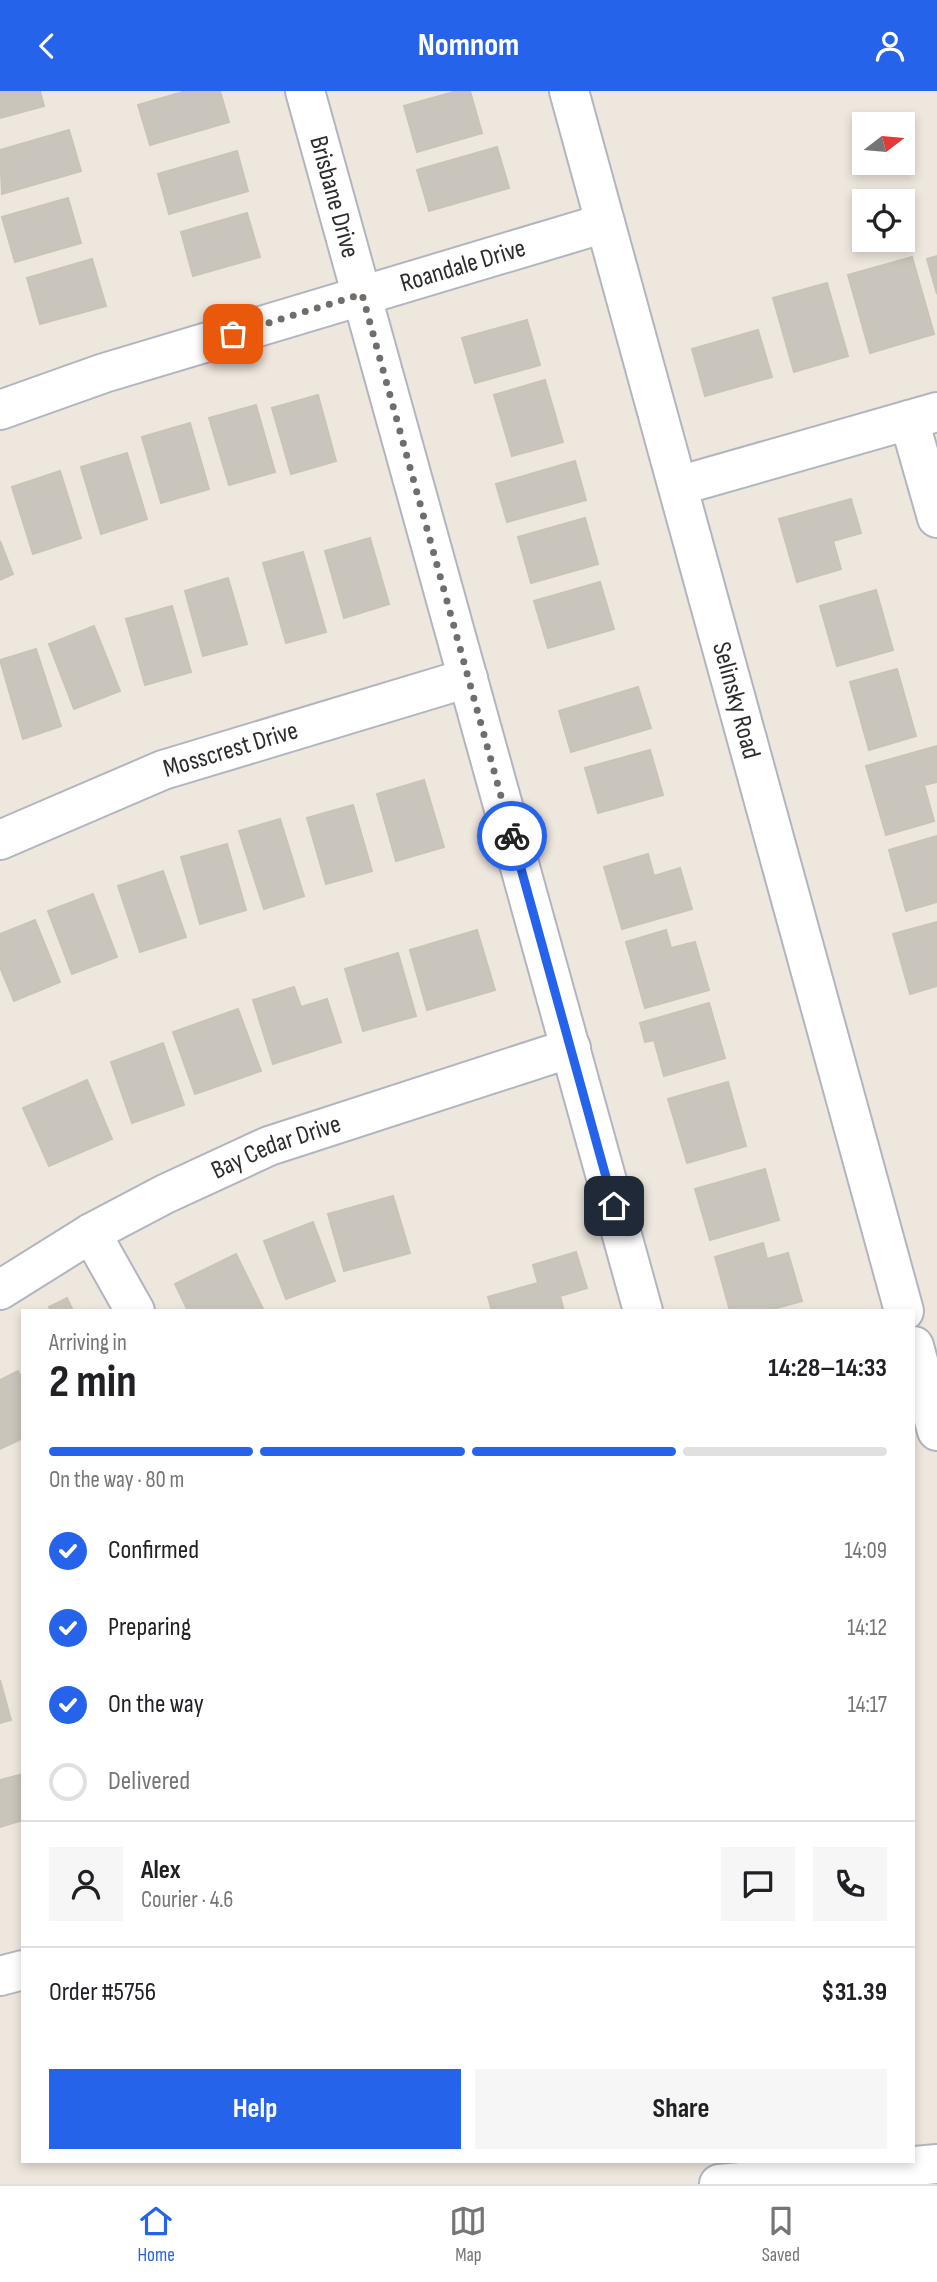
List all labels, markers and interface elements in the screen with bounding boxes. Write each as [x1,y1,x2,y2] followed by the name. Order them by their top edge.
[418,26,519,65] text: Nomnom
[28,27,66,65] icon: back
[871,27,909,65] icon: person
[852,112,915,175] north arrow
[852,112,915,252] map controls
[303,133,366,261] street label: Brisbane Drive
[852,189,915,252] button: locate
[396,232,529,299] street label: Roandale Drive
[203,304,263,364] pin
[214,315,252,353] icon: bag
[706,639,767,762] street label: Selinsky Road
[159,715,302,785] street label: Mosscrest Drive
[477,801,547,871] courier
[493,817,531,855] icon: bike
[206,1108,345,1186] street label: Bay Cedar Drive
[584,1176,644,1236] pin
[595,1187,633,1225] icon: home
[49,1329,127,1357] text: Arriving in
[768,1353,887,1384] text: 14:28–14:33
[49,1355,137,1410] text: 2 min
[49,1466,184,1494] text: On the way · 80 m
[49,1532,87,1570] icon: check
[108,1535,199,1566] text: Confirmed
[845,1537,887,1565] text: 14:09
[49,1609,87,1647] icon: check
[108,1612,191,1643] text: Preparing
[847,1614,887,1642] text: 14:12
[49,1686,87,1724] icon: check
[108,1689,204,1720] text: On the way
[848,1691,887,1719] text: 14:17
[108,1766,190,1797] text: Delivered
[49,1847,123,1921] button: person
[721,1847,795,1921] button: chat
[813,1847,887,1921] button: phone
[141,1855,181,1886] text: Alex
[141,1886,233,1914] text: Courier · 4.6
[49,1977,156,2008] text: Order #5756
[821,1977,887,2008] text: $31.39
[49,2069,461,2149] button: Help
[475,2069,887,2149] button: Share
[137,2202,175,2267] tab: Home
[449,2202,487,2267] tab: Map
[762,2202,800,2267] tab: Saved

